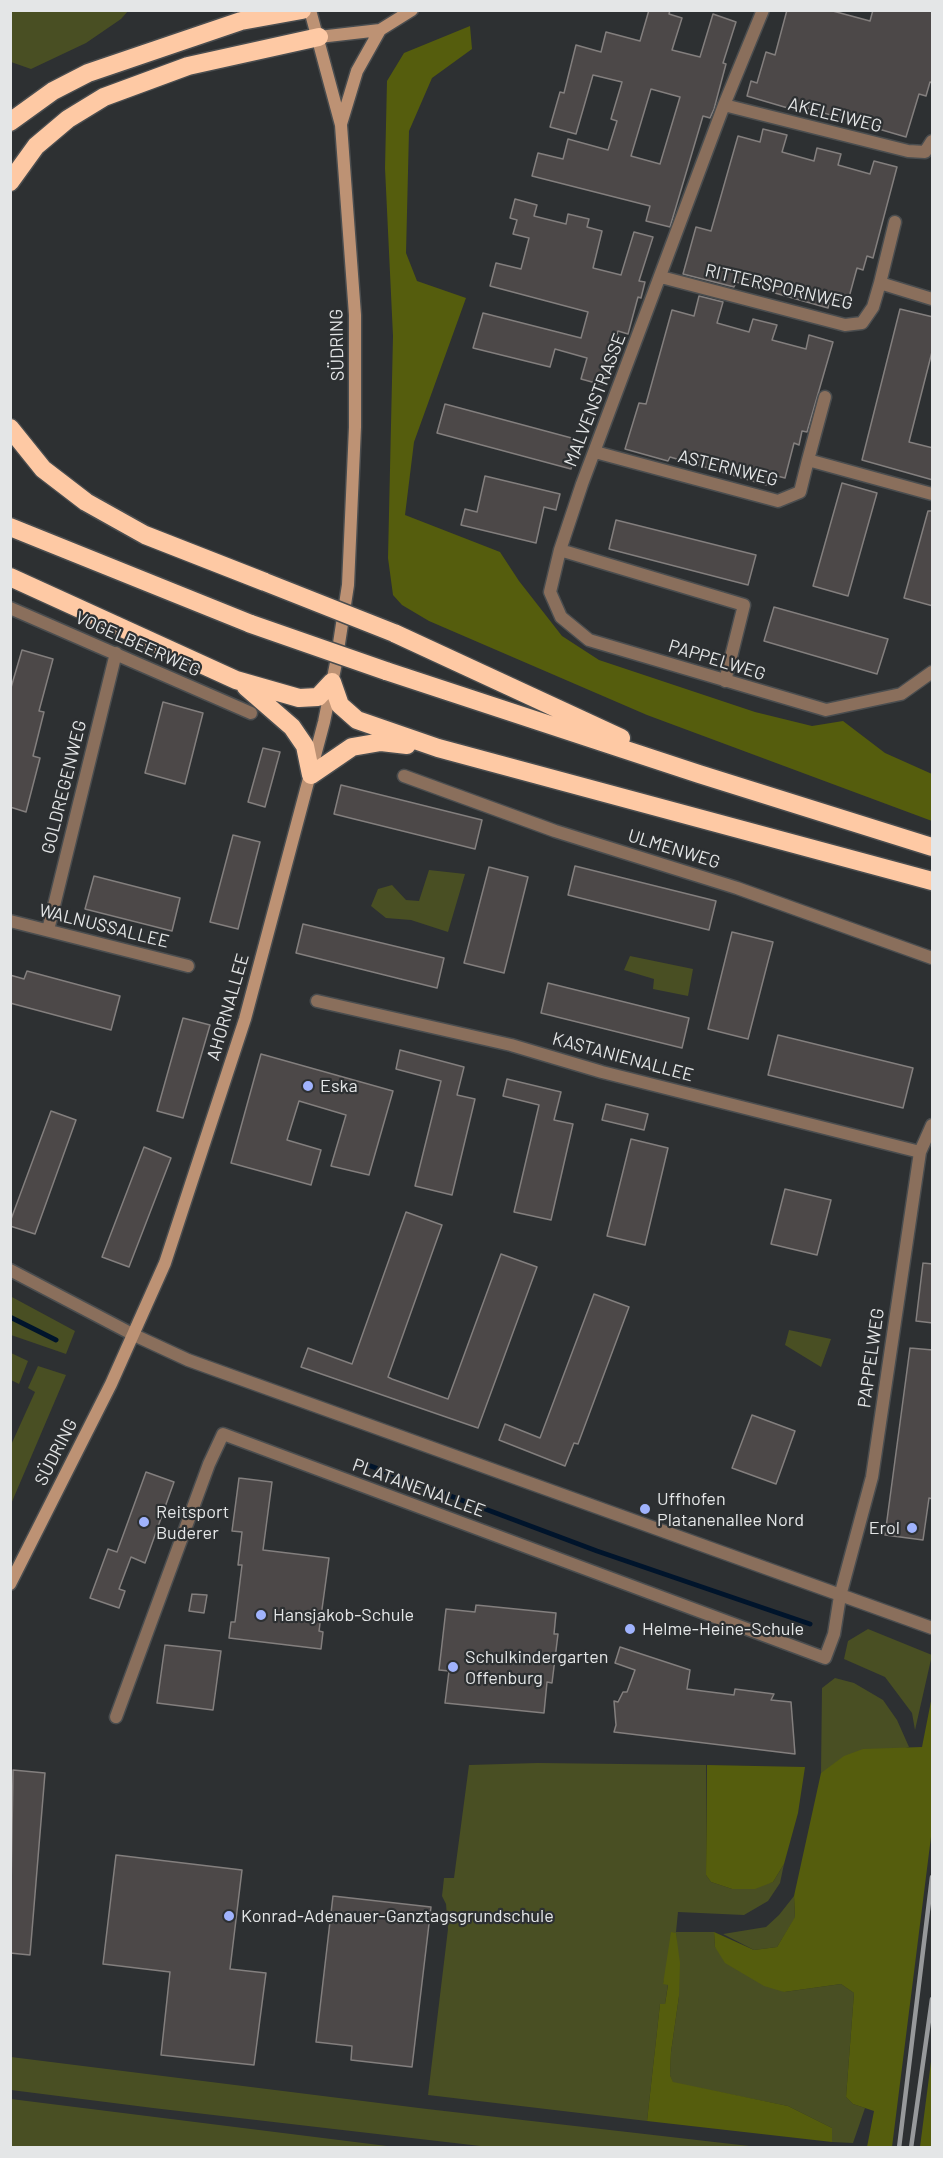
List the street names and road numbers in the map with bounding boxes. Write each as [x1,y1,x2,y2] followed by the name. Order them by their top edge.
[786,93,884,137] street label: AKELEIWEG
[703,259,855,315] street label: RITTERSPORNWEG
[326,309,348,381] street label: SÜDRING
[560,330,630,470] street label: MALVENSTRASSE
[676,445,780,491] street label: ASTERNWEG
[72,607,204,681] street label: VOGELBEERWEG
[666,635,768,685] street label: PAPPELWEG
[37,718,91,856] street label: GOLDREGENWEG
[625,825,723,873] street label: ULMENWEG
[37,899,171,953] street label: WALNUSSALLEE
[202,951,254,1063] street label: AHORNALLEE
[550,1028,696,1086] street label: KASTANIENALLEE
[853,1307,889,1409] street label: PAPPELWEG
[30,1415,82,1489] street label: SÜDRING
[350,1454,488,1522] street label: PLATANENALLEE

